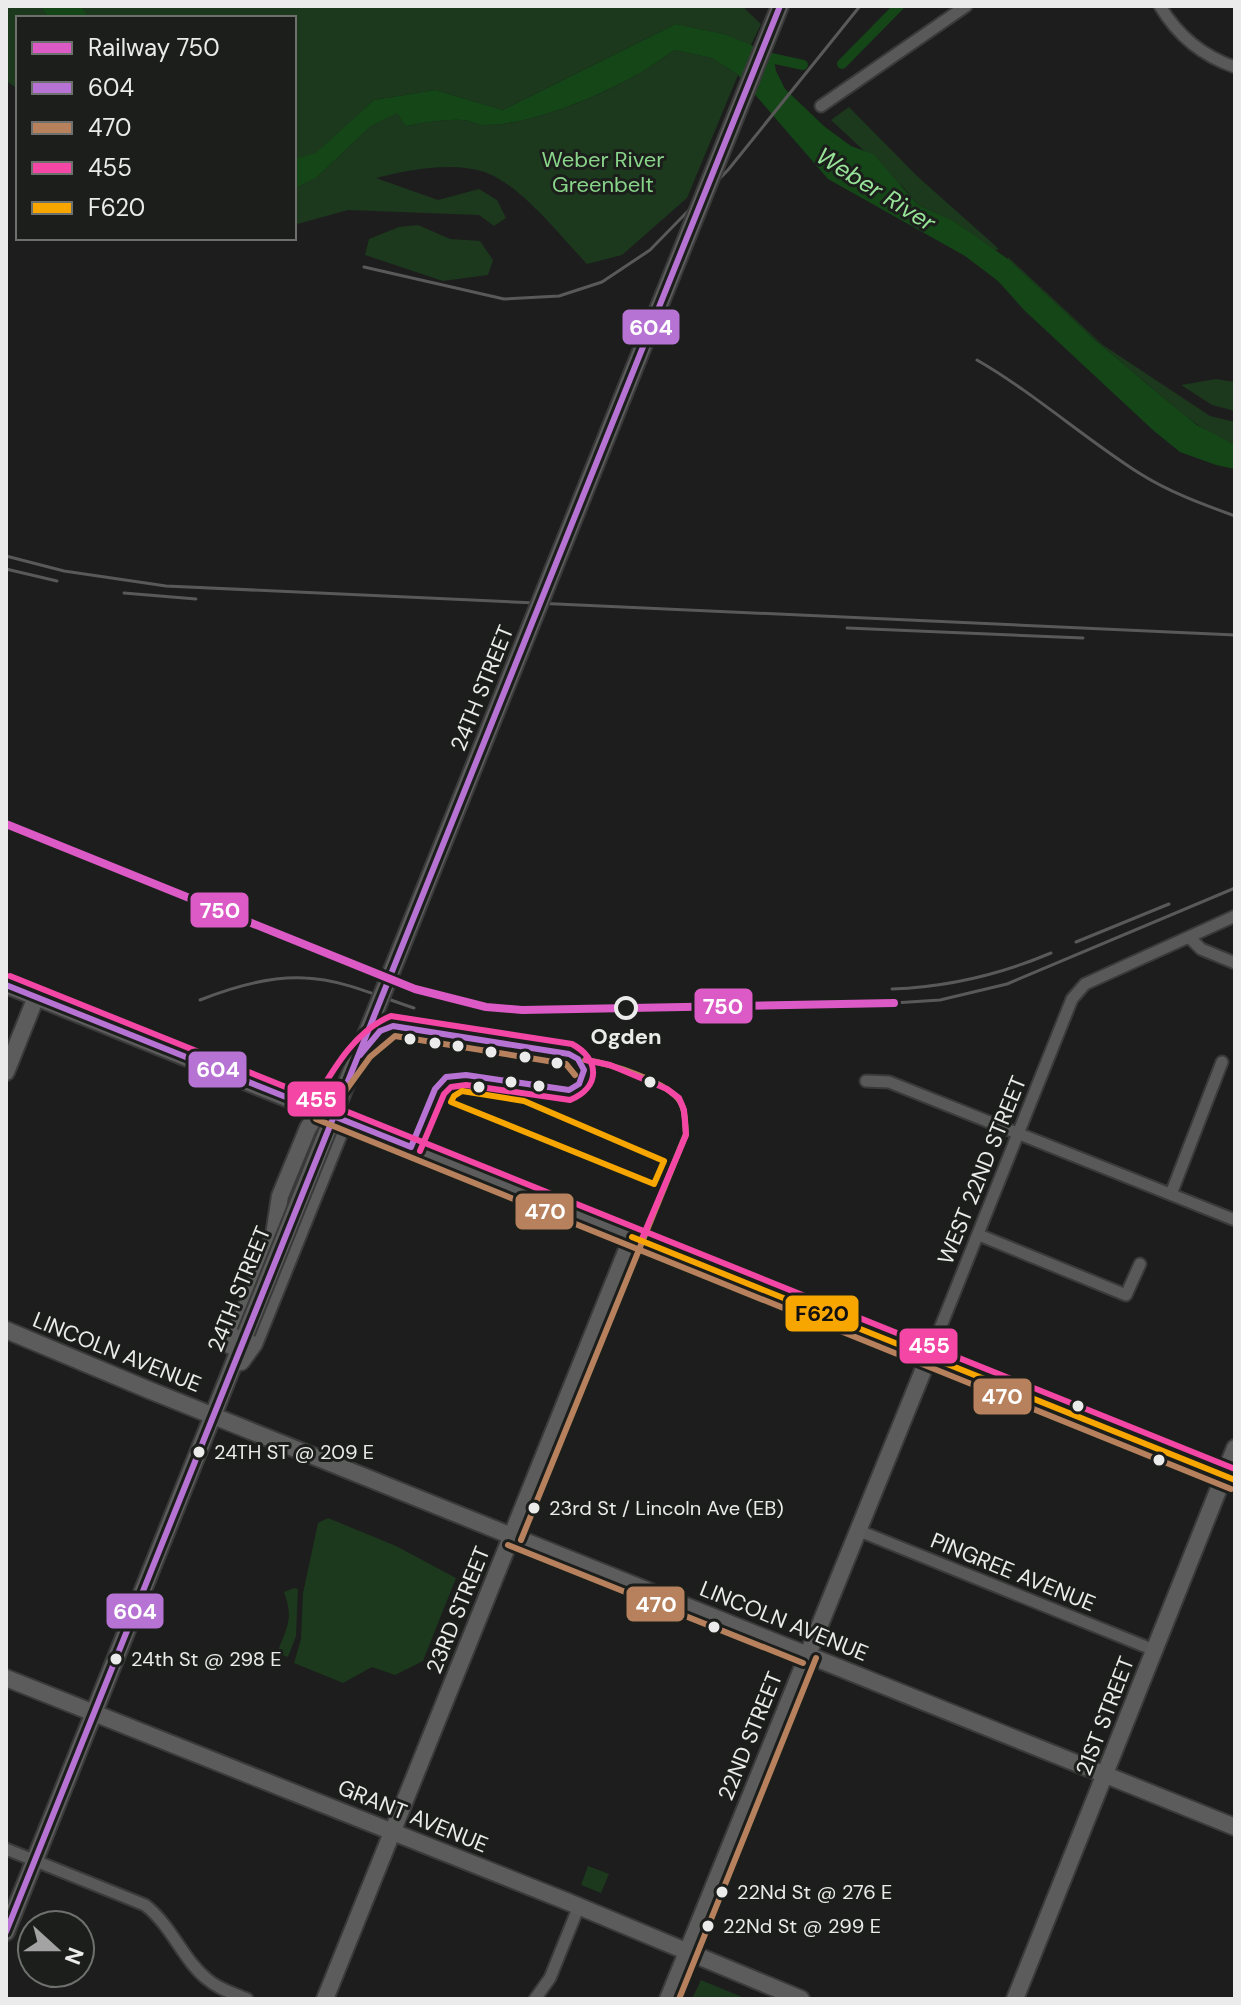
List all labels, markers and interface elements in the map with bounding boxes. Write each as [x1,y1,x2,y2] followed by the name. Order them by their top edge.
[16,16,296,240] legend
[88,32,220,63] text: Railway 750
[88,72,134,103] text: 604
[88,112,131,143] text: 470
[810,140,942,239] water label: Weber River
[542,145,664,199] park label: Weber River Greenbelt
[88,152,132,183] text: 455
[88,192,145,223] text: F620
[621,308,681,346] line badge: 604
[629,313,673,342] text: 604
[444,621,520,755] street label: 24TH STREET
[189,891,250,929] line badge: 750
[200,896,240,925] text: 750
[693,987,754,1025] line badge: 750
[703,992,743,1021] text: 750
[615,997,637,1019] marker: Ogden
[590,1022,662,1051] place label: Ogden
[402,1031,418,1047] unlabelled marker
[427,1035,443,1051] unlabelled marker
[450,1038,466,1054] unlabelled marker
[483,1044,499,1060] unlabelled marker
[517,1049,533,1065] unlabelled marker
[187,1050,248,1089] line badge: 604
[196,1055,240,1084] text: 604
[549,1055,565,1071] unlabelled marker
[931,1071,1033,1269] street label: WEST 22ND STREET
[503,1074,519,1090] unlabelled marker
[642,1074,658,1090] unlabelled marker
[531,1078,547,1094] unlabelled marker
[471,1079,487,1095] unlabelled marker
[286,1080,347,1118] line badge: 455
[295,1085,337,1114] text: 455
[514,1192,575,1231] line badge: 470
[524,1197,566,1226] text: 470
[201,1222,277,1356] street label: 24TH STREET
[784,1294,860,1333] line badge: F620
[795,1299,849,1328] text: F620
[29,1305,205,1399] street label: LINCOLN AVENUE
[898,1327,959,1365] line badge: 455
[908,1331,950,1360] text: 455
[972,1377,1033,1416] line badge: 470
[981,1382,1023,1411] text: 470
[1070,1398,1086,1414] unlabelled marker
[214,1439,374,1465] place label: 24TH ST @ 209 E
[191,1444,207,1460] marker: 24TH ST @ 209 E
[1151,1452,1167,1468] unlabelled marker
[549,1495,784,1521] place label: 23rd St / Lincoln Ave (EB)
[526,1500,542,1516] marker: 23rd St / Lincoln Ave (EB)
[926,1526,1100,1618] street label: PINGREE AVENUE
[419,1542,497,1678] street label: 23RD STREET
[696,1574,872,1668] street label: LINCOLN AVENUE
[625,1585,686,1623] line badge: 470
[635,1590,677,1619] text: 470
[105,1592,165,1630] line badge: 604
[113,1597,157,1626] text: 604
[706,1619,722,1635] unlabelled marker
[131,1646,281,1672] place label: 24th St @ 298 E
[108,1651,124,1667] marker: 24th St @ 298 E
[1069,1652,1141,1780] street label: 21ST STREET
[711,1667,789,1805] street label: 22ND STREET
[334,1773,492,1859] street label: GRANT AVENUE
[737,1879,892,1905] place label: 22Nd St @ 276 E
[714,1884,730,1900] marker: 22Nd St @ 276 E
[16,1909,96,1989] north arrow
[723,1913,881,1939] place label: 22Nd St @ 299 E
[700,1918,716,1934] marker: 22Nd St @ 299 E
[58,1943,91,1969] text: N

